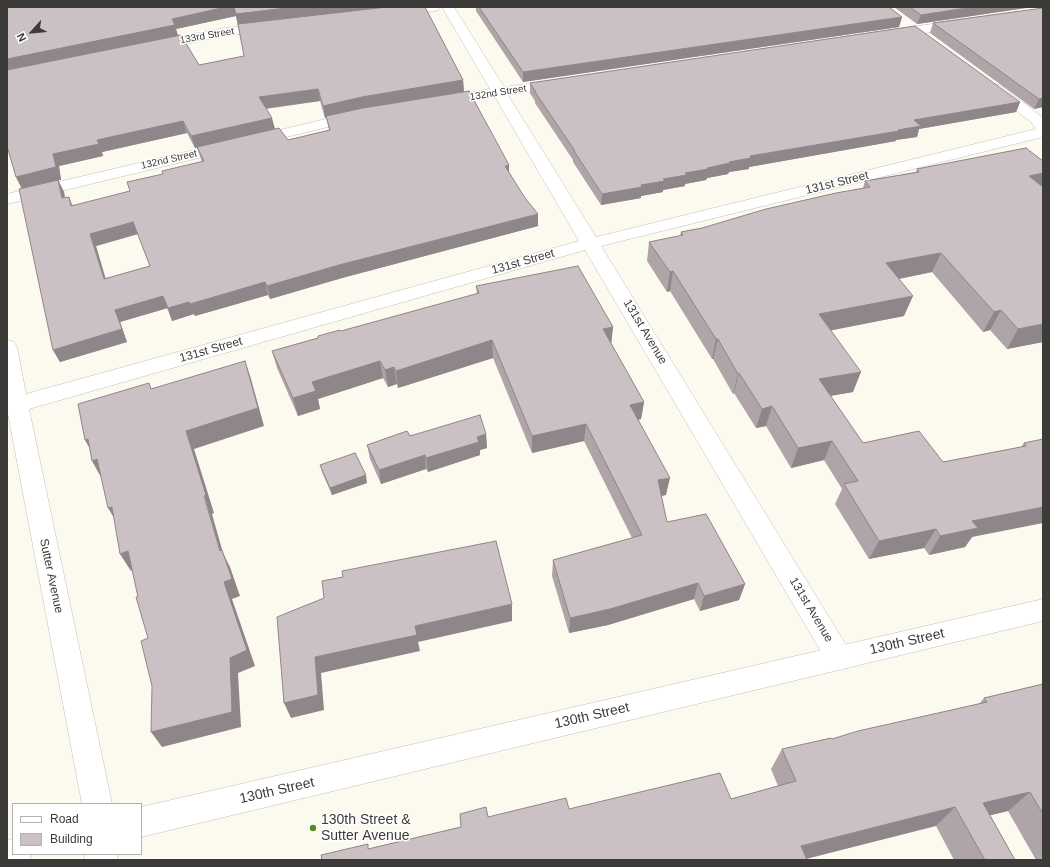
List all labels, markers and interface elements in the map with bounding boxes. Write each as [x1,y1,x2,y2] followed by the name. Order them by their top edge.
[12,12,52,52] north arrow
[179,25,235,47] street label: 133rd Street
[14,31,28,44] text: N
[469,83,527,103] street label: 132nd Street
[140,148,198,172] street label: 132nd Street
[804,168,870,198] street label: 131st Street
[490,246,556,278] street label: 131st Street
[620,297,670,367] street label: 131st Avenue
[178,334,244,366] street label: 131st Street
[36,537,66,615] street label: Sutter Avenue
[786,575,836,645] street label: 131st Avenue
[868,625,946,659] street label: 130th Street
[553,699,631,733] street label: 130th Street
[238,774,316,808] street label: 130th Street
[12,803,142,855] legend
[50,812,79,826] text: Road
[321,812,411,844] place label: 130th Street & Sutter Avenue
[308,823,318,833] marker: 130th Street & Sutter Avenue
[50,832,93,846] text: Building

